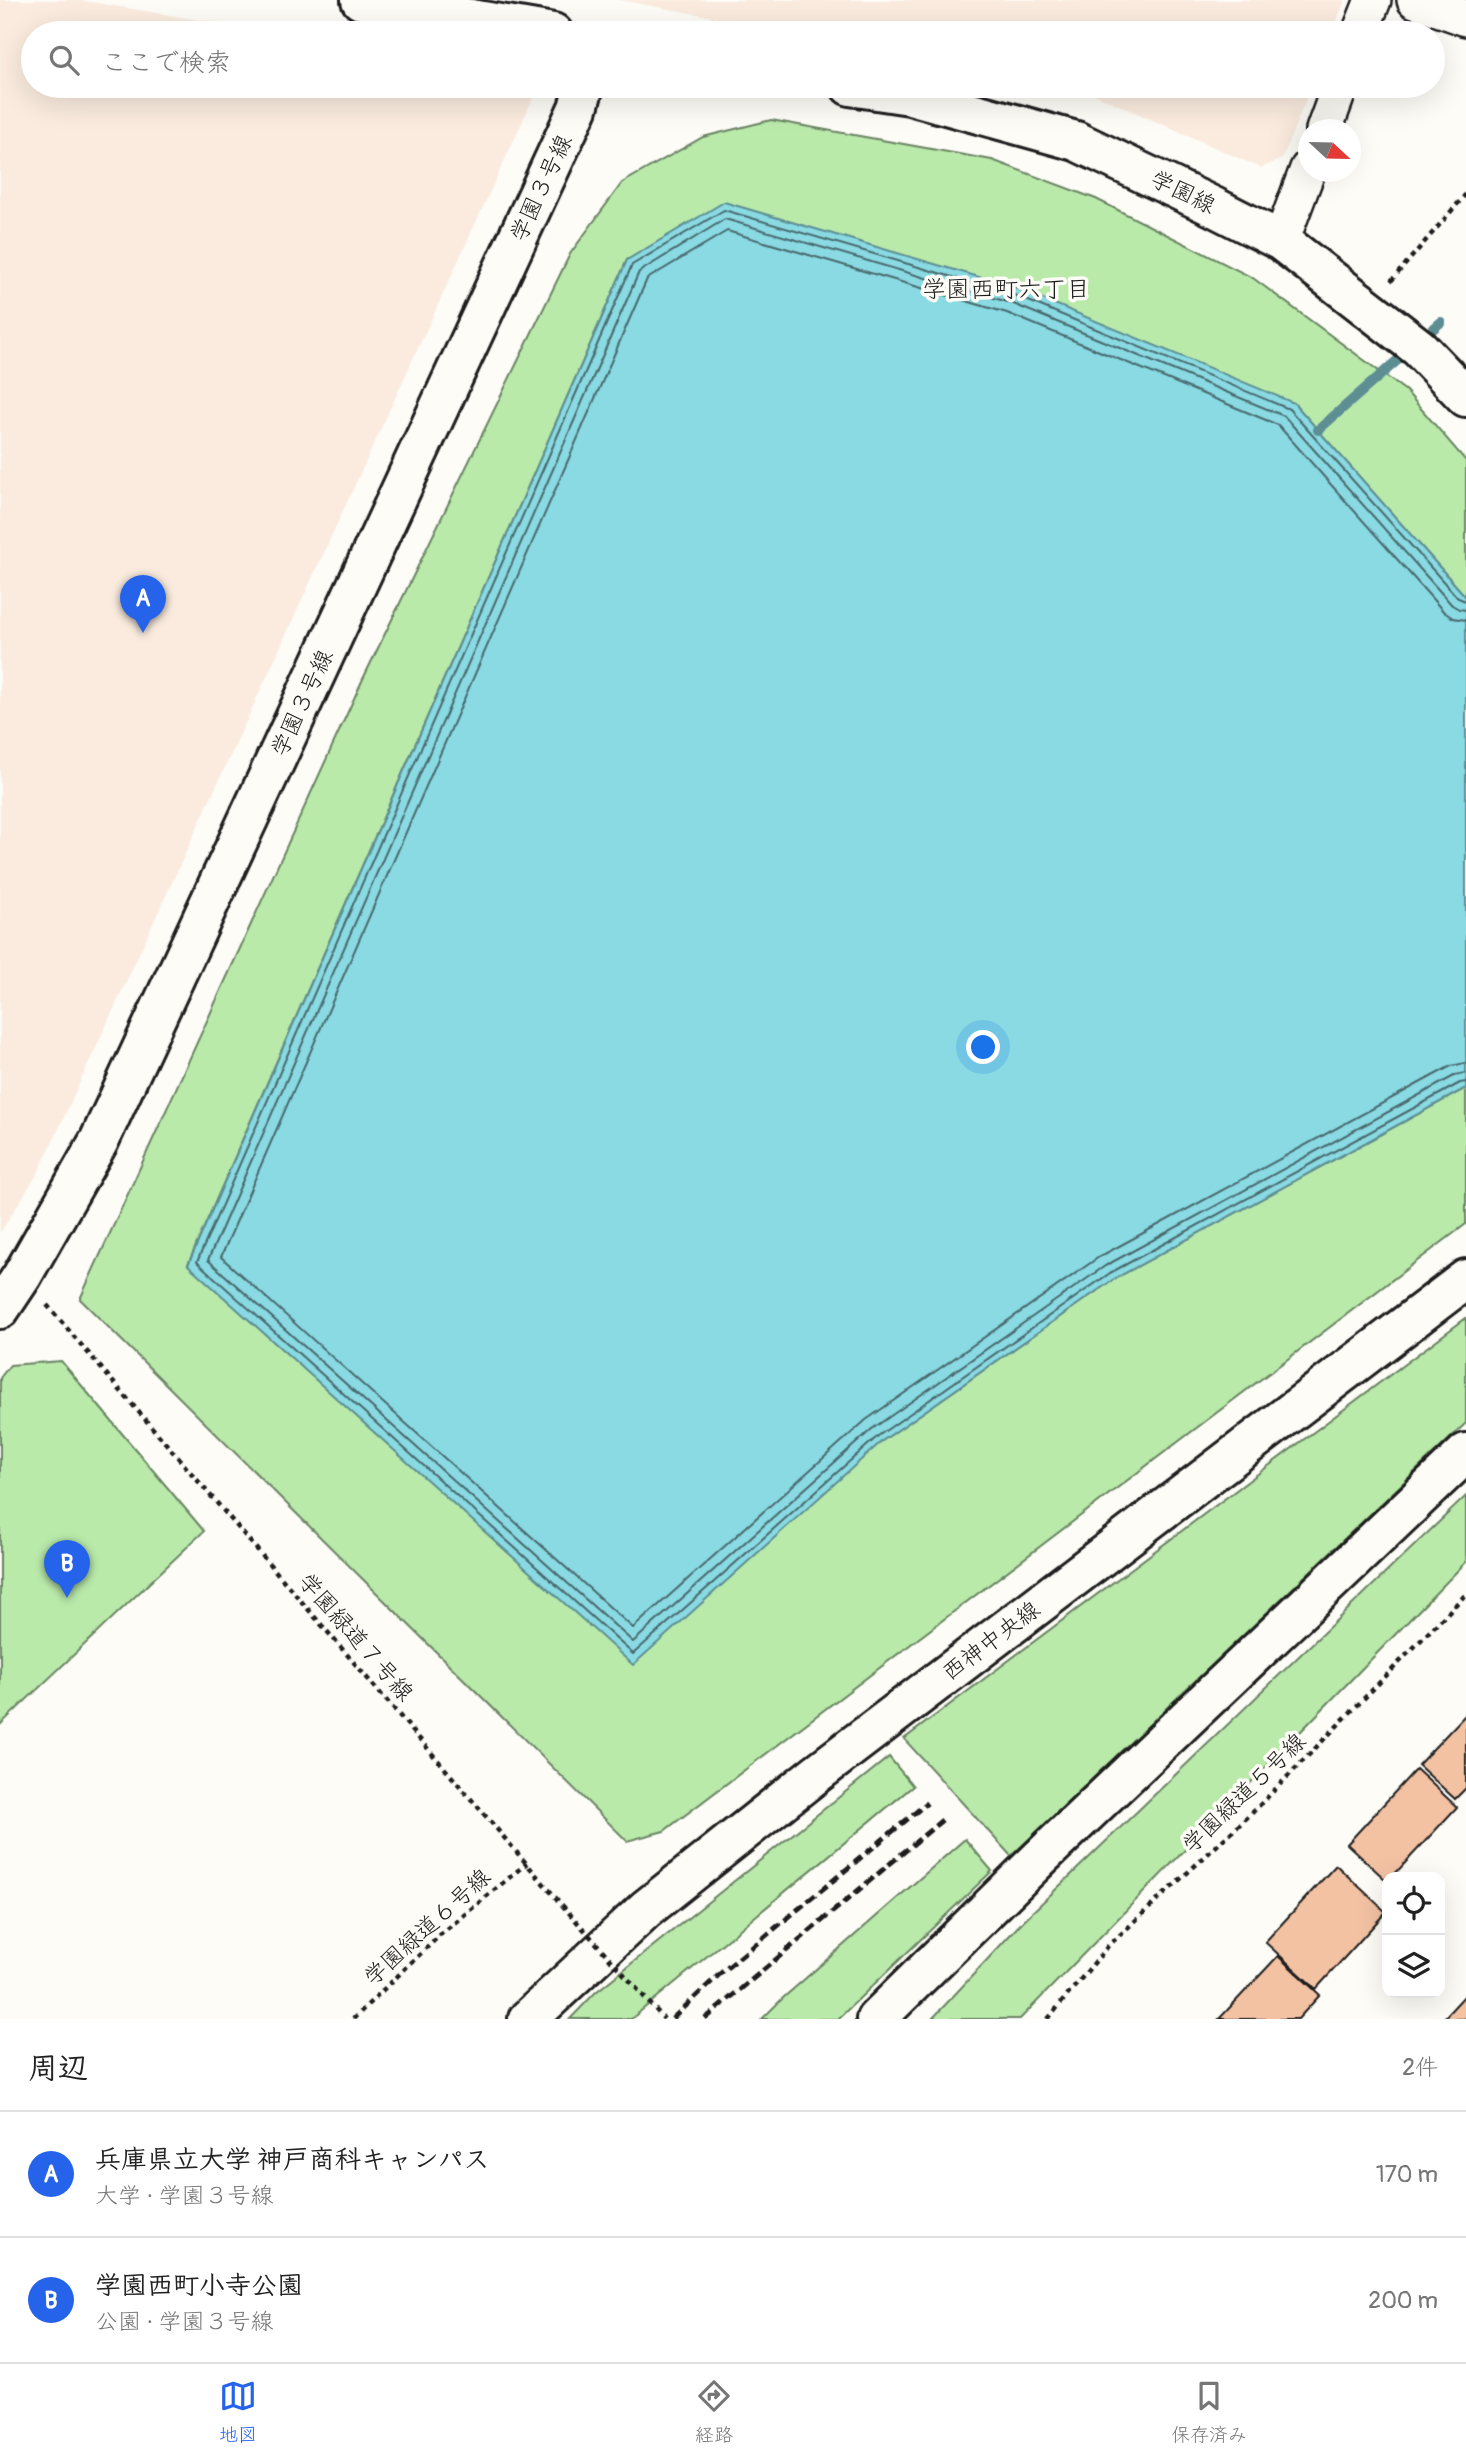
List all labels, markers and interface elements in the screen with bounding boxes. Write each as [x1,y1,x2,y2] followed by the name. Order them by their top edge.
[21,21,1445,98] search box
[45,41,83,79] icon: search
[101,47,231,79] text: ここで検索
[1298,119,1361,182] north arrow
[504,130,578,246] street label: 学園３号線
[1146,164,1220,220] street label: 学園線
[922,275,1090,304] district label: 学園西町六丁目
[120,575,166,633] pin: A
[265,645,339,761] street label: 学園３号線
[966,1030,1000,1064] your location
[44,1540,90,1598] pin: B
[292,1567,420,1707] street label: 学園緑道７号線
[936,1595,1046,1687] street label: 西神中央線
[1176,1727,1312,1859] street label: 学園緑道５号線
[357,1862,497,1992] street label: 学園緑道６号線
[1382,1872,1445,1998] map controls
[1382,1872,1445,1935] button: locate
[1382,1935,1445,1998] button: layers
[28,2050,88,2087] text: 周辺
[1402,2053,1438,2082] text: 2件
[95,2144,490,2176] text: 兵庫県立大学 神戸商科キャンパス
[44,2160,58,2189] text: A
[1376,2160,1438,2189] text: 170 m
[95,2181,273,2210] text: 大学 · 学園３号線
[95,2270,303,2302] text: 学園西町小寺公園
[44,2286,58,2315] text: B
[1368,2286,1438,2315] text: 200 m
[95,2307,273,2336] text: 公園 · 学園３号線
[219,2377,257,2447] tab: 地図
[695,2377,733,2447] tab: 経路
[1171,2377,1247,2447] tab: 保存済み

